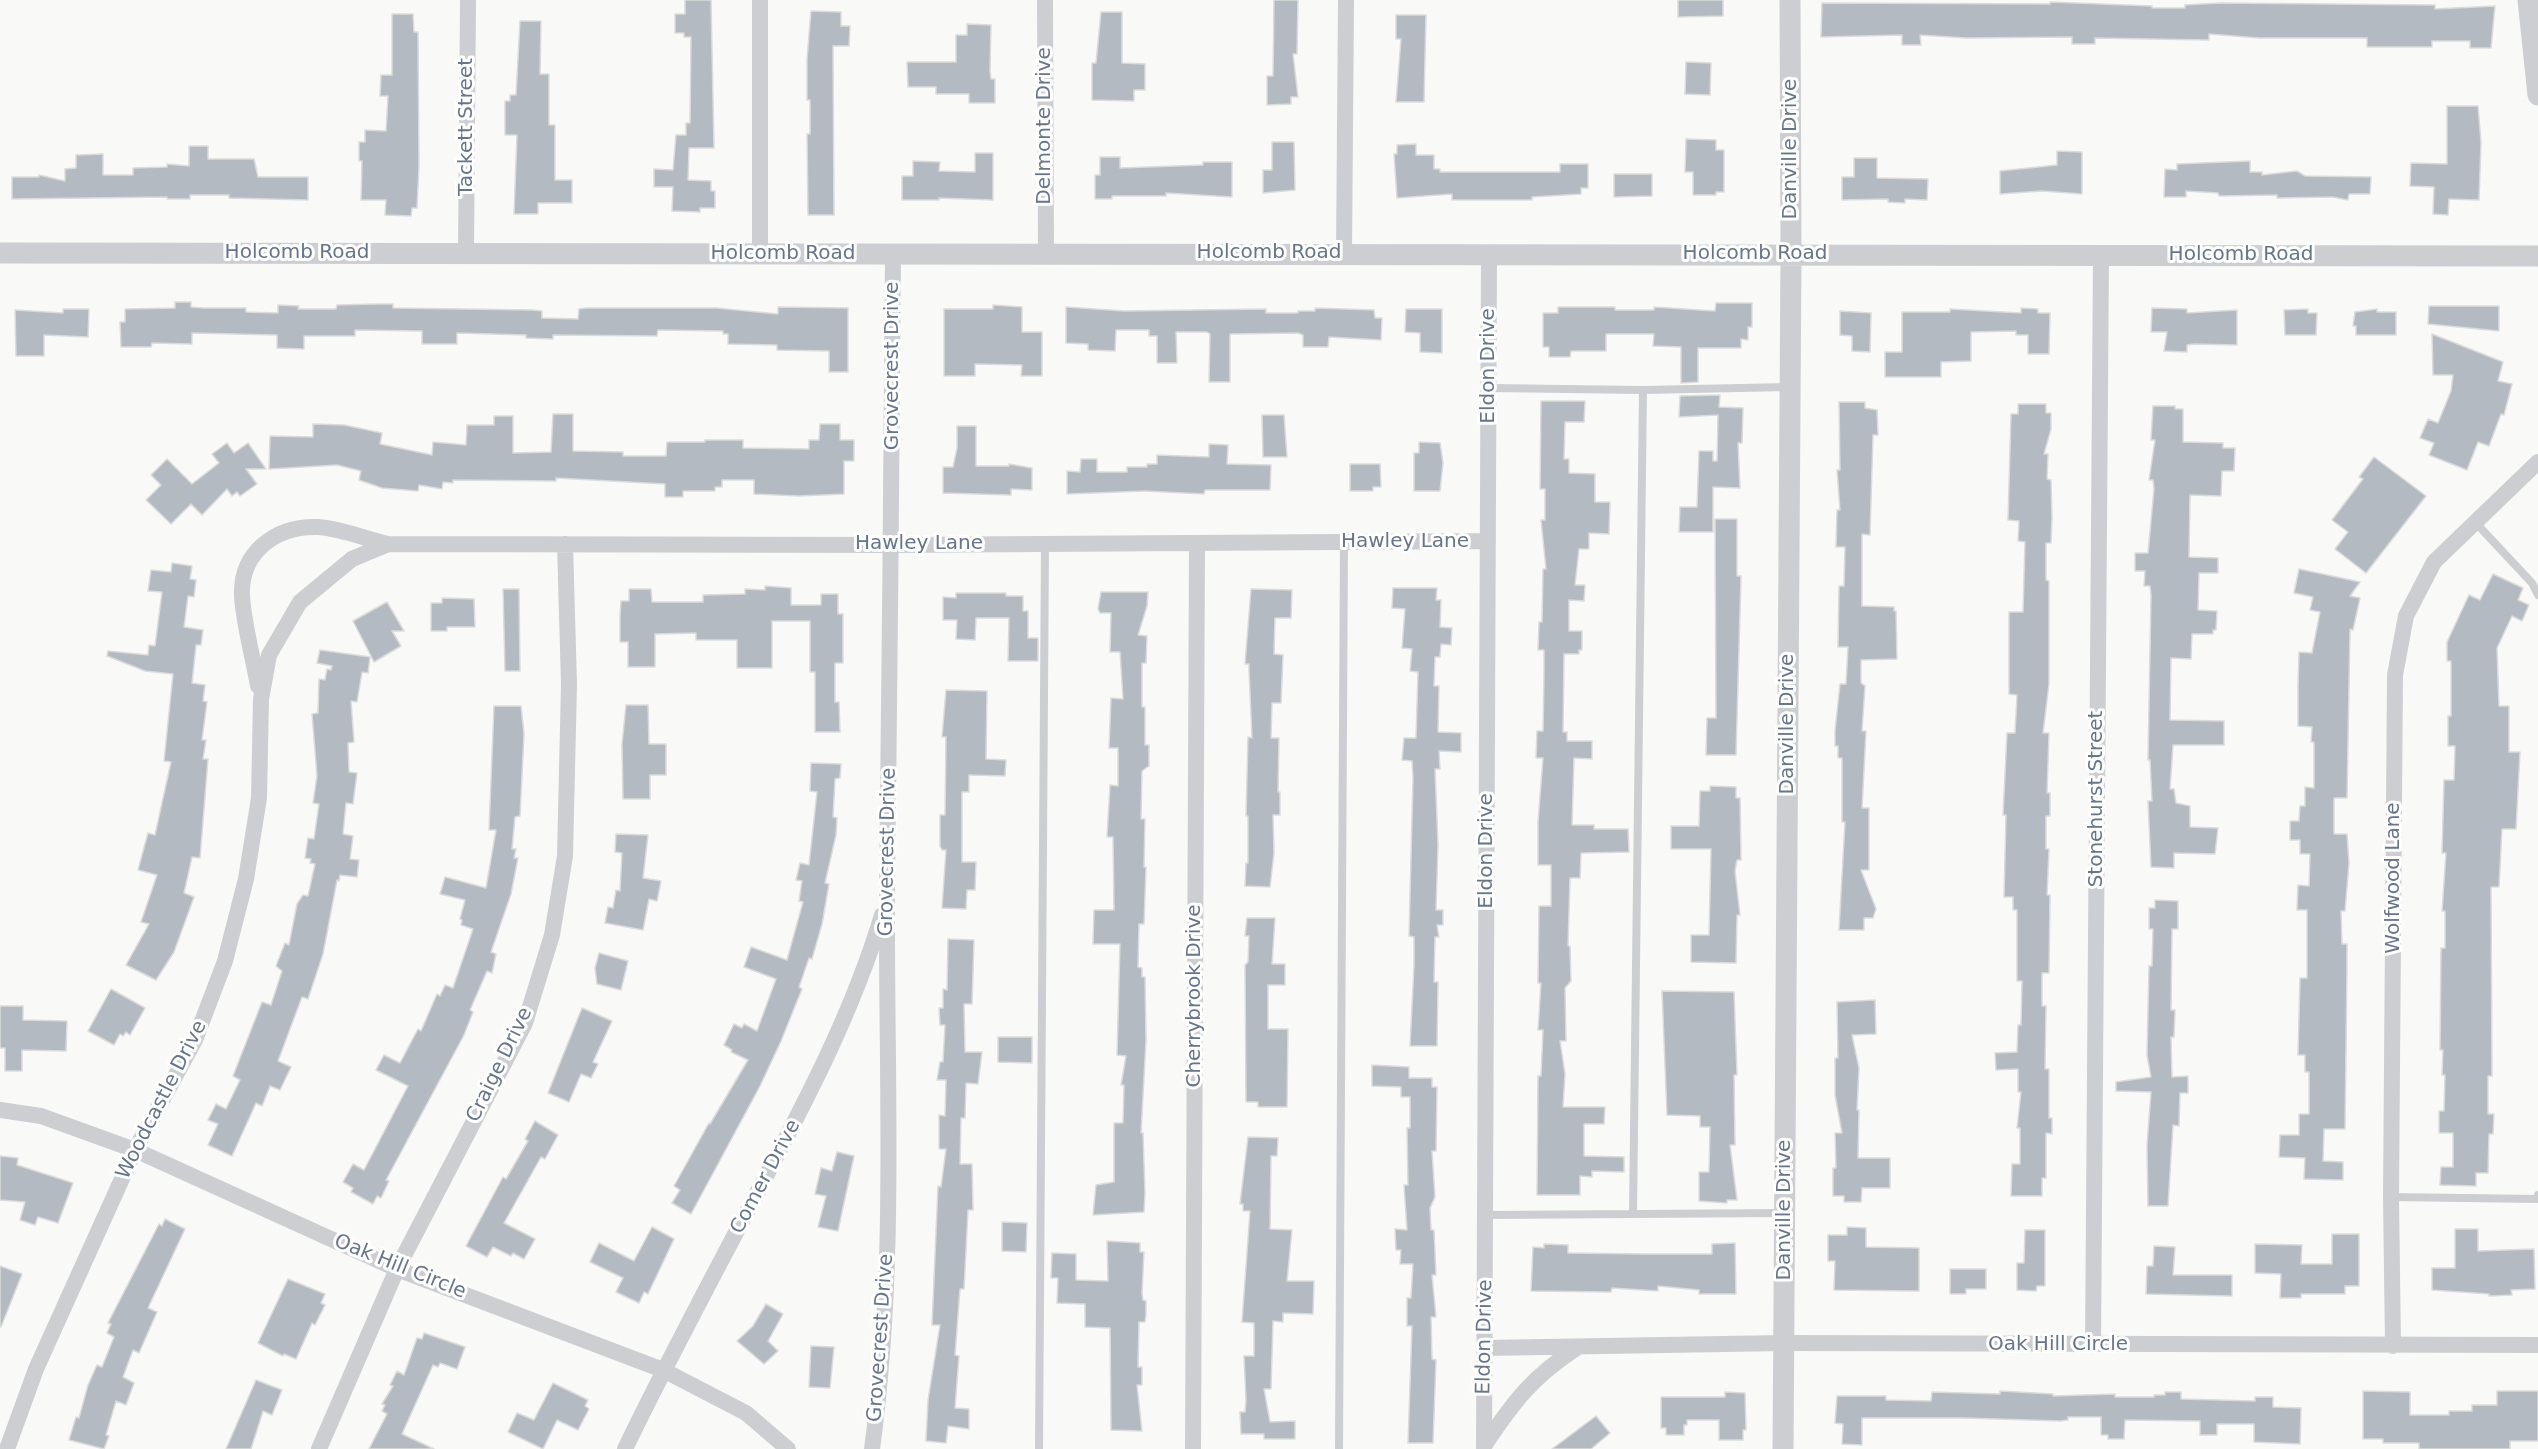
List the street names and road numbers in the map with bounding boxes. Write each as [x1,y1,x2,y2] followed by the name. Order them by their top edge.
[1033,47,1057,205] street label: Delmonte Drive
[455,58,479,196] street label: Tackett Street
[1779,79,1803,219] street label: Danville Drive
[225,241,369,265] street label: Holcomb Road
[1197,241,1341,265] street label: Holcomb Road
[711,242,855,266] street label: Holcomb Road
[1683,242,1827,266] street label: Holcomb Road
[2169,243,2313,267] street label: Holcomb Road
[881,282,905,450] street label: Grovecrest Drive
[1477,308,1501,424] street label: Eldon Drive
[1341,530,1469,554] street label: Hawley Lane
[855,532,983,556] street label: Hawley Lane
[1776,654,1800,794] street label: Danville Drive
[2085,711,2109,887] street label: Stonehurst Street
[875,767,901,937] street label: Grovecrest Drive
[1475,793,1499,909] street label: Eldon Drive
[2382,802,2406,954] street label: Wolfwood Lane
[1183,904,1207,1088] street label: Cherrybrook Drive
[462,1004,538,1126] street label: Craige Drive
[112,1017,212,1183] street label: Woodcastle Drive
[726,1116,806,1238] street label: Comer Drive
[1773,1140,1797,1280] street label: Danville Drive
[331,1230,469,1304] street label: Oak Hill Circle
[863,1253,899,1423] street label: Grovecrest Drive
[1472,1279,1498,1395] street label: Eldon Drive
[1988,1333,2128,1357] street label: Oak Hill Circle

